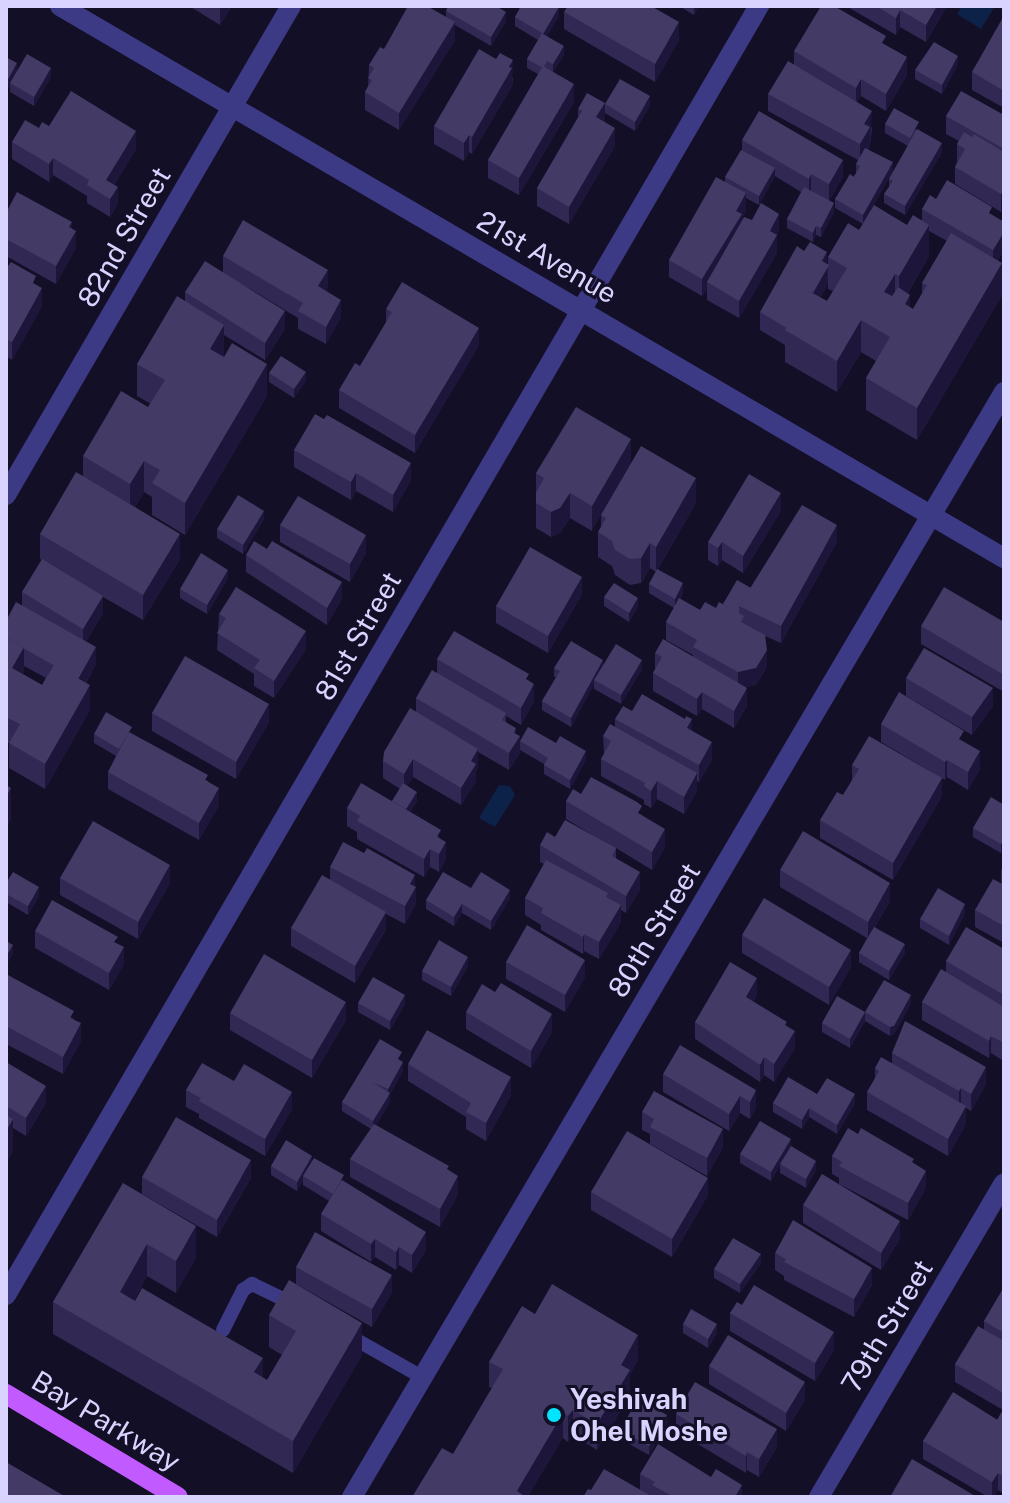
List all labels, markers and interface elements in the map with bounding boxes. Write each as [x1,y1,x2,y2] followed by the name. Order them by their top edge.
[70,161,178,313] street label: 82nd Street
[471,204,623,310] street label: 21st Avenue
[308,566,408,706] street label: 81st Street
[601,857,707,1003] street label: 80th Street
[834,1253,940,1399] street label: 79th Street
[26,1364,186,1478] street label: Bay Parkway
[570,1382,728,1448] place label: Yeshivah Ohel Moshe
[545,1406,563,1424] marker: Yeshivah Ohel Moshe

